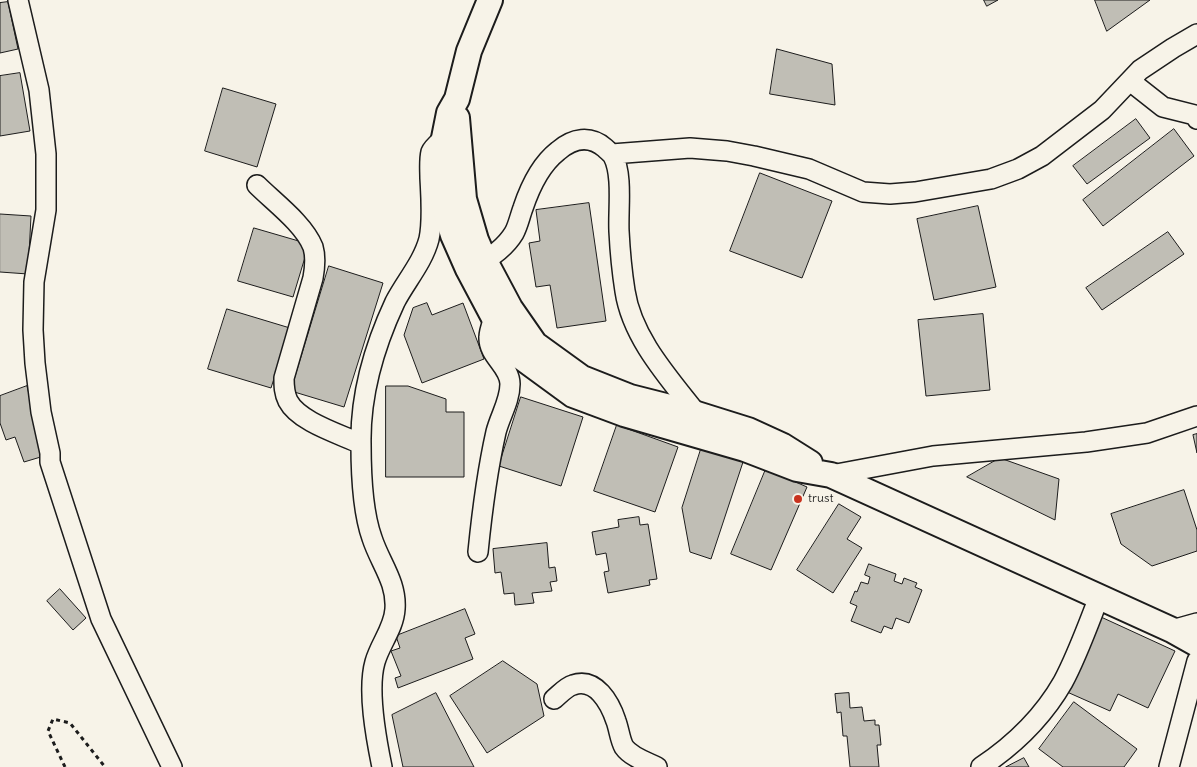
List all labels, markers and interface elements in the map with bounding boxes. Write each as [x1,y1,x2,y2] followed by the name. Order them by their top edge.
[808,492,833,506] place label: trust
[792,493,804,505] marker: trust

